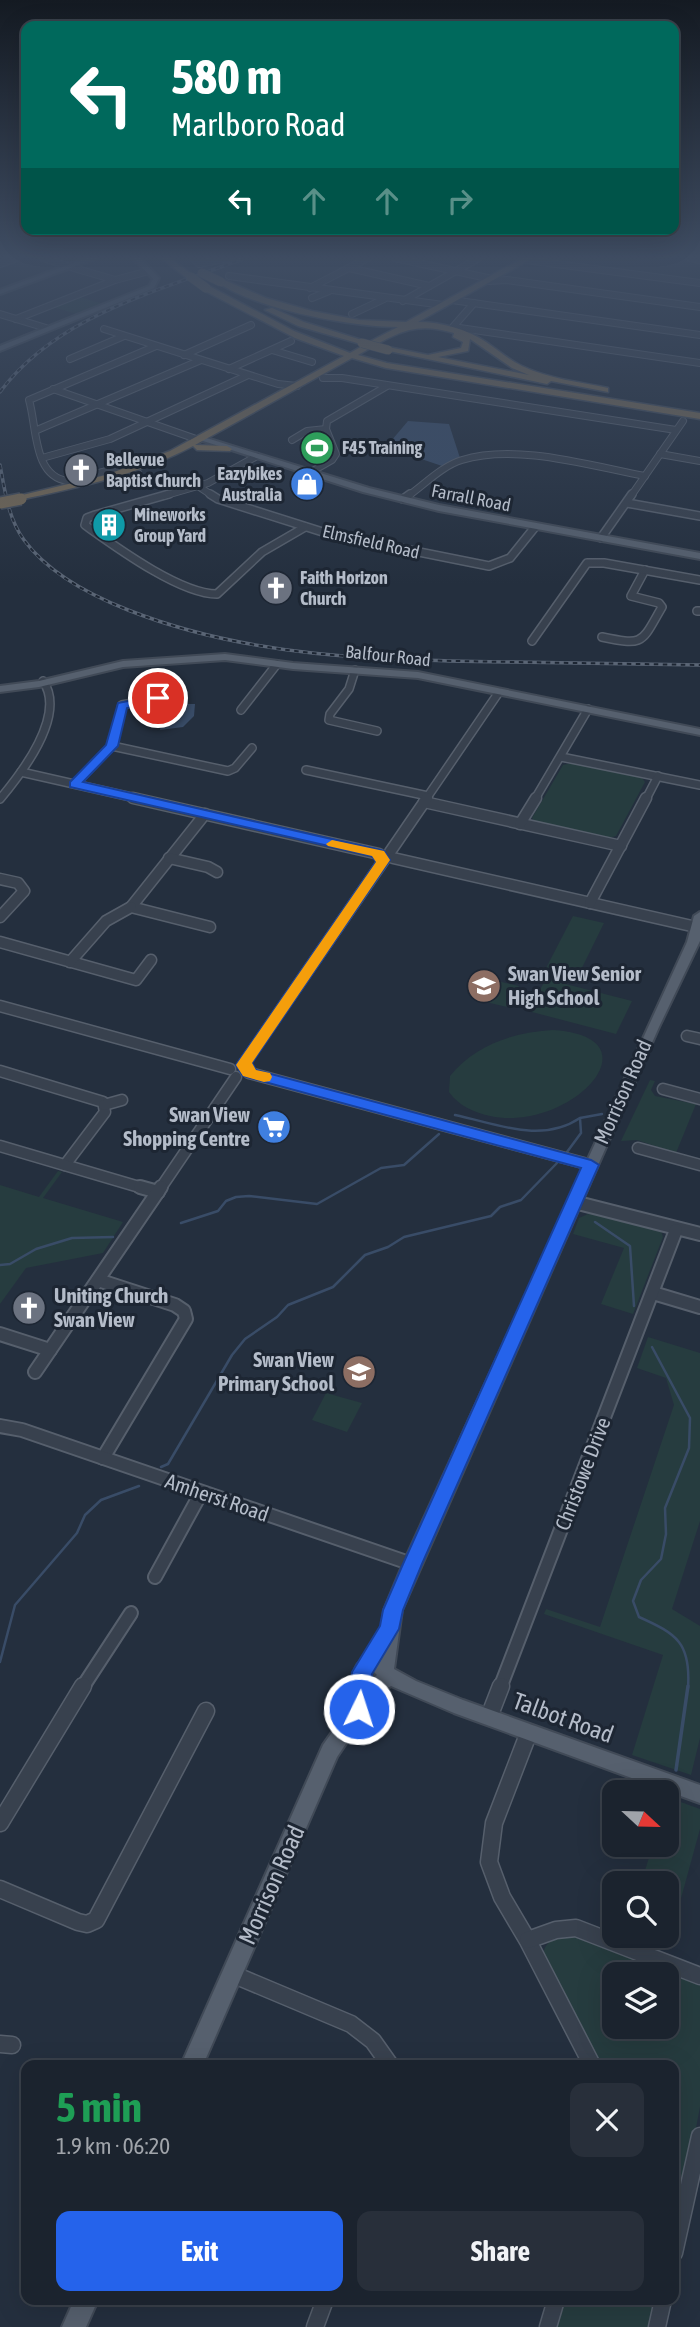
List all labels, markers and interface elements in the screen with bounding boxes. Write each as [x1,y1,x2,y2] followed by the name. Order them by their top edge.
[171,48,282,104] text: 580 m
[56,49,147,140] icon: left
[171,106,345,143] text: Marlboro Road
[222,182,260,220] icon: left
[295,182,333,220] icon: ahead
[368,182,406,220] icon: ahead
[441,182,479,220] icon: right
[298,429,336,467] sports icon: F45 Training
[342,437,423,458] place label: F45 Training
[106,449,201,491] place label: Bellevue Baptist Church
[62,451,100,489] church icon: Bellevue Baptist Church
[217,463,283,505] place label: Eazybikes Australia
[288,465,326,503] shop icon: Eazybikes Australia
[430,480,512,515] street label: Farrall Road
[134,504,206,546] place label: Mineworks Group Yard
[90,506,128,544] building icon: Mineworks Group Yard
[321,520,422,563] street label: Elmsfield Road
[300,567,388,609] place label: Faith Horizon Church
[257,569,295,607] church icon: Faith Horizon Church
[344,641,432,670] street label: Balfour Road
[128,668,188,728] pin
[139,679,177,717] icon: arrive
[508,961,642,1009] place label: Swan View Senior High School
[465,967,503,1005] school or university icon: Swan View Senior High School
[588,1036,656,1147] street label: Morrison Road
[123,1102,250,1150] place label: Swan View Shopping Centre
[255,1108,293,1146] supermarket icon: Swan View Shopping Centre
[54,1283,168,1331] place label: Uniting Church Swan View
[10,1289,48,1327] church icon: Uniting Church Swan View
[218,1347,334,1395] place label: Swan View Primary School
[340,1353,378,1391] school or university icon: Swan View Primary School
[550,1414,615,1534] street label: Christowe Drive
[162,1468,272,1526] street label: Amherst Road
[322,1672,396,1746] position arrow
[509,1687,617,1748] street label: Talbot Road
[602,1780,679,1857] north arrow
[602,1780,679,2039] map controls
[233,1821,310,1949] street label: Morrison Road
[602,1871,679,1948] button: search
[602,1962,679,2039] button: layers
[56,2083,142,2131] text: 5 min
[570,2083,644,2157] button: close
[56,2133,170,2159] text: 1.9 km · 06:20
[56,2211,343,2291] button: Exit
[357,2211,644,2291] button: Share

